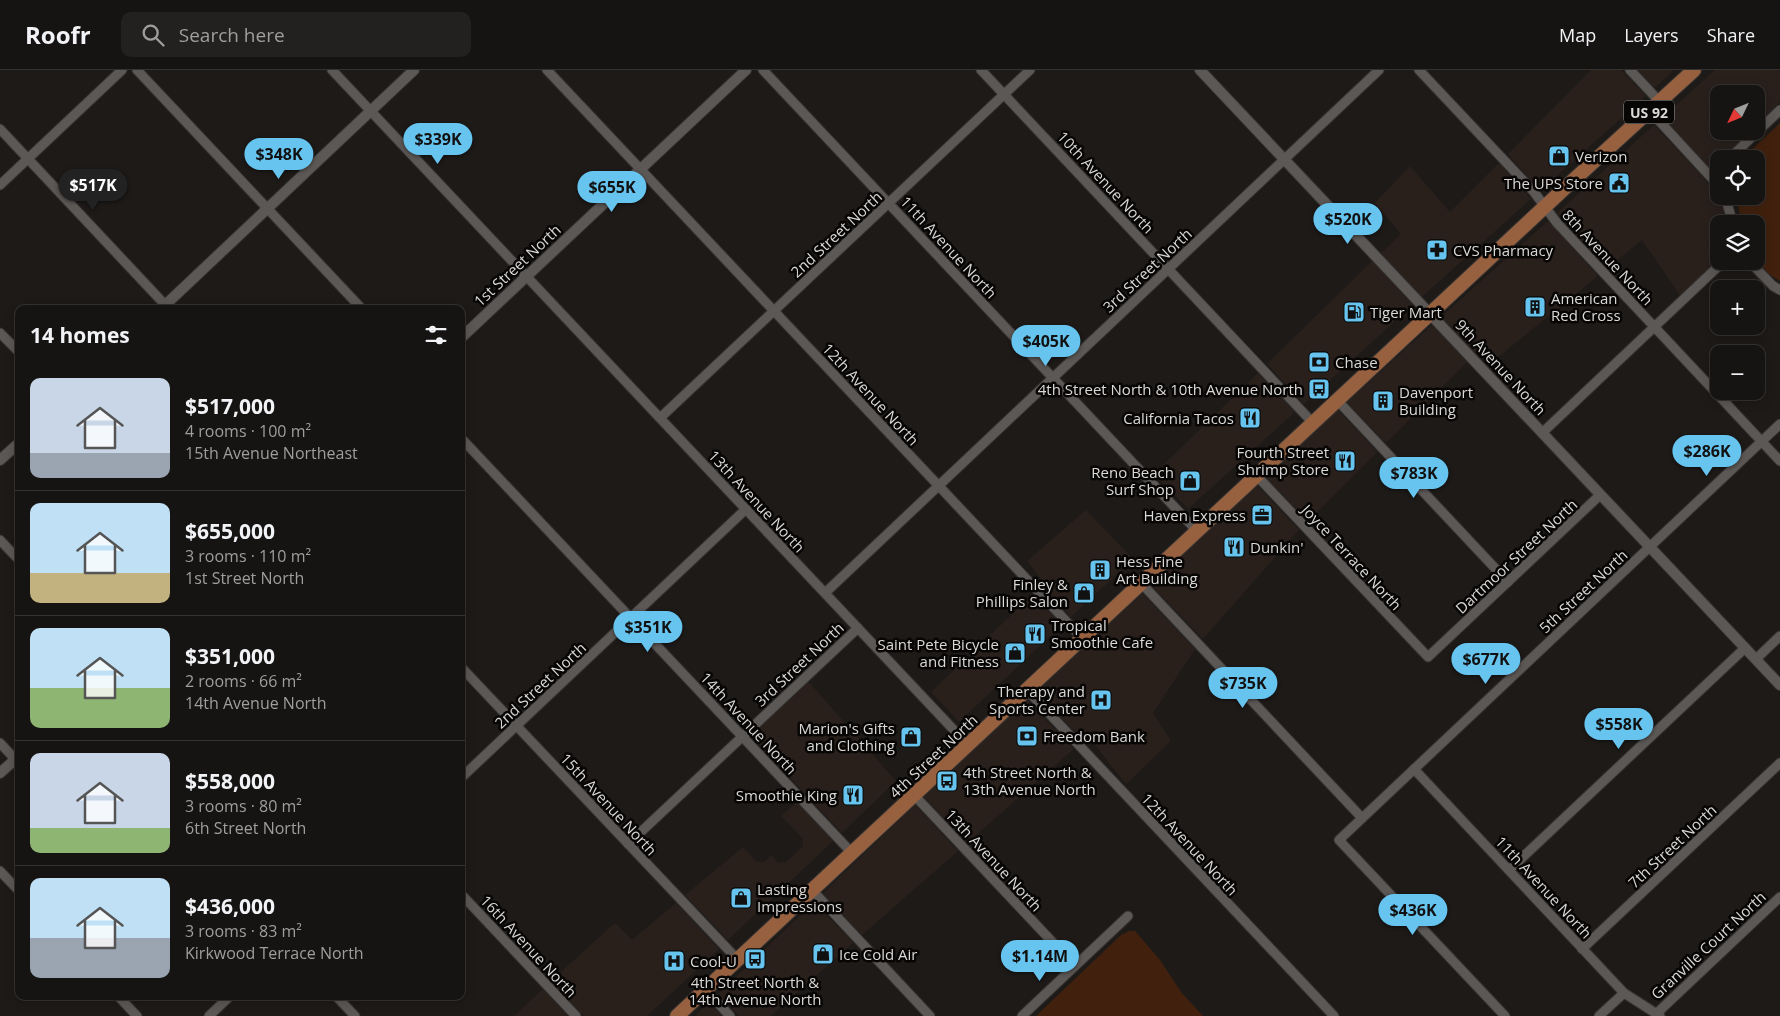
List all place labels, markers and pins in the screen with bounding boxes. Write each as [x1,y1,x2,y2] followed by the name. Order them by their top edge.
[403,122,473,165] pin: $339K
[244,138,314,180] pin: $348K
[1547,144,1571,168] shop icon: Verizon
[1575,146,1628,166] place label: Verizon
[58,168,128,211] pin: $517K
[577,170,647,213] pin: $655K
[1607,171,1631,195] public building icon: The UPS Store
[1504,173,1603,193] place label: The UPS Store
[1313,202,1383,245] pin: $520K
[1425,238,1449,262] pharmacy icon: CVS Pharmacy
[1453,240,1554,260] place label: CVS Pharmacy
[1551,288,1621,325] place label: American Red Cross
[1523,295,1547,319] building icon: American Red Cross
[1342,300,1366,324] fuel station icon: Tiger Mart
[1370,302,1442,322] place label: Tiger Mart
[1011,324,1081,367] pin: $405K
[1307,350,1331,374] bank icon: Chase
[1335,352,1378,372] place label: Chase
[1307,377,1331,401] bus stop icon: 4th Street North & 10th Avenue North
[1038,379,1303,399] place label: 4th Street North & 10th Avenue North
[1399,382,1473,419] place label: Davenport Building
[1371,389,1395,413] building icon: Davenport Building
[1238,406,1262,430] restaurant icon: California Tacos
[1123,408,1234,428] place label: California Tacos
[1672,434,1742,477] pin: $286K
[1237,442,1329,479] place label: Fourth Street Shrimp Store
[1333,449,1357,473] restaurant icon: Fourth Street Shrimp Store
[1379,456,1449,499] pin: $783K
[1091,462,1174,499] place label: Reno Beach Surf Shop
[1178,469,1202,493] shop icon: Reno Beach Surf Shop
[1250,503,1274,527] office icon: Haven Express
[1143,505,1246,525] place label: Haven Express
[1222,535,1246,559] restaurant icon: Dunkin'
[1250,537,1303,557] place label: Dunkin'
[1116,551,1198,588] place label: Hess Fine Art Building
[1088,558,1112,582] building icon: Hess Fine Art Building
[976,574,1068,611] place label: Finley & Phillips Salon
[1072,581,1096,605] shop icon: Finley & Phillips Salon
[613,610,683,653] pin: $351K
[1051,615,1153,652] place label: Tropical Smoothie Cafe
[1023,622,1047,646] restaurant icon: Tropical Smoothie Cafe
[878,634,999,671] place label: Saint Pete Bicycle and Fitness
[1003,641,1027,665] shop icon: Saint Pete Bicycle and Fitness
[1451,642,1521,685] pin: $677K
[1208,666,1278,709] pin: $735K
[989,681,1085,718] place label: Therapy and Sports Center
[1089,688,1113,712] hospital icon: Therapy and Sports Center
[1584,708,1654,750] pin: $558K
[798,718,895,755] place label: Marion's Gifts and Clothing
[1015,724,1039,748] bank icon: Freedom Bank
[899,725,923,749] shop icon: Marion's Gifts and Clothing
[1043,726,1145,746] place label: Freedom Bank
[963,762,1096,799] place label: 4th Street North & 13th Avenue North
[935,769,959,793] bus stop icon: 4th Street North & 13th Avenue North
[841,783,865,807] restaurant icon: Smoothie King
[736,785,837,805] place label: Smoothie King
[757,879,842,916] place label: Lasting Impressions
[729,886,753,910] shop icon: Lasting Impressions
[1378,894,1448,936] pin: $436K
[999,940,1081,982] pin: $1.14M
[811,942,835,966] shop icon: Ice Cold Air
[839,944,917,964] place label: Ice Cold Air
[743,947,767,971] bus stop icon: 4th Street North & 14th Avenue North
[662,949,686,973] hospital icon: Cool-U
[690,951,737,971] place label: Cool-U
[689,972,821,1009] place label: 4th Street North & 14th Avenue North

